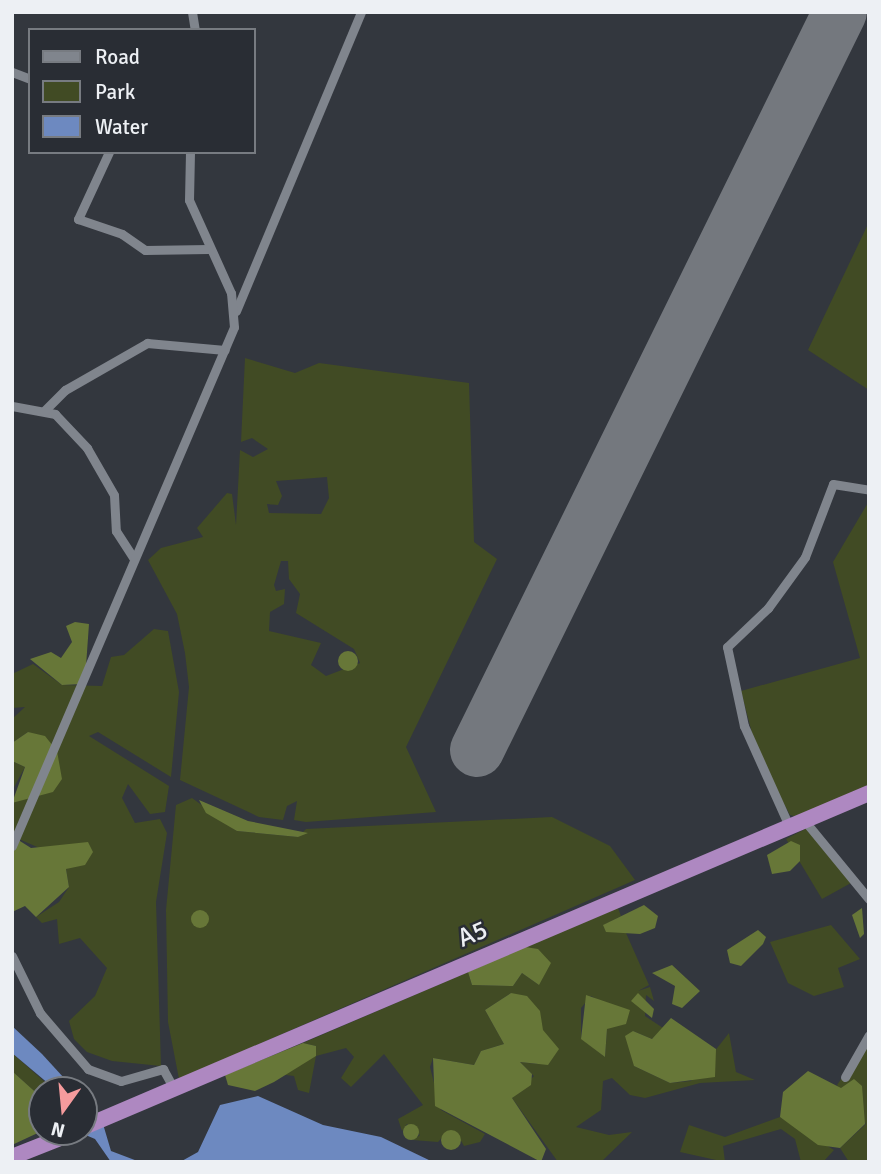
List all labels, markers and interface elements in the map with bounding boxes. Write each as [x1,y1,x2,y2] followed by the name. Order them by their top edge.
[28,28,256,154] legend
[95,44,140,70] text: Road
[95,79,135,105] text: Park
[95,114,148,140] text: Water
[453,915,493,955] street label: A5
[28,1076,98,1146] north arrow
[49,1116,68,1143] text: N

